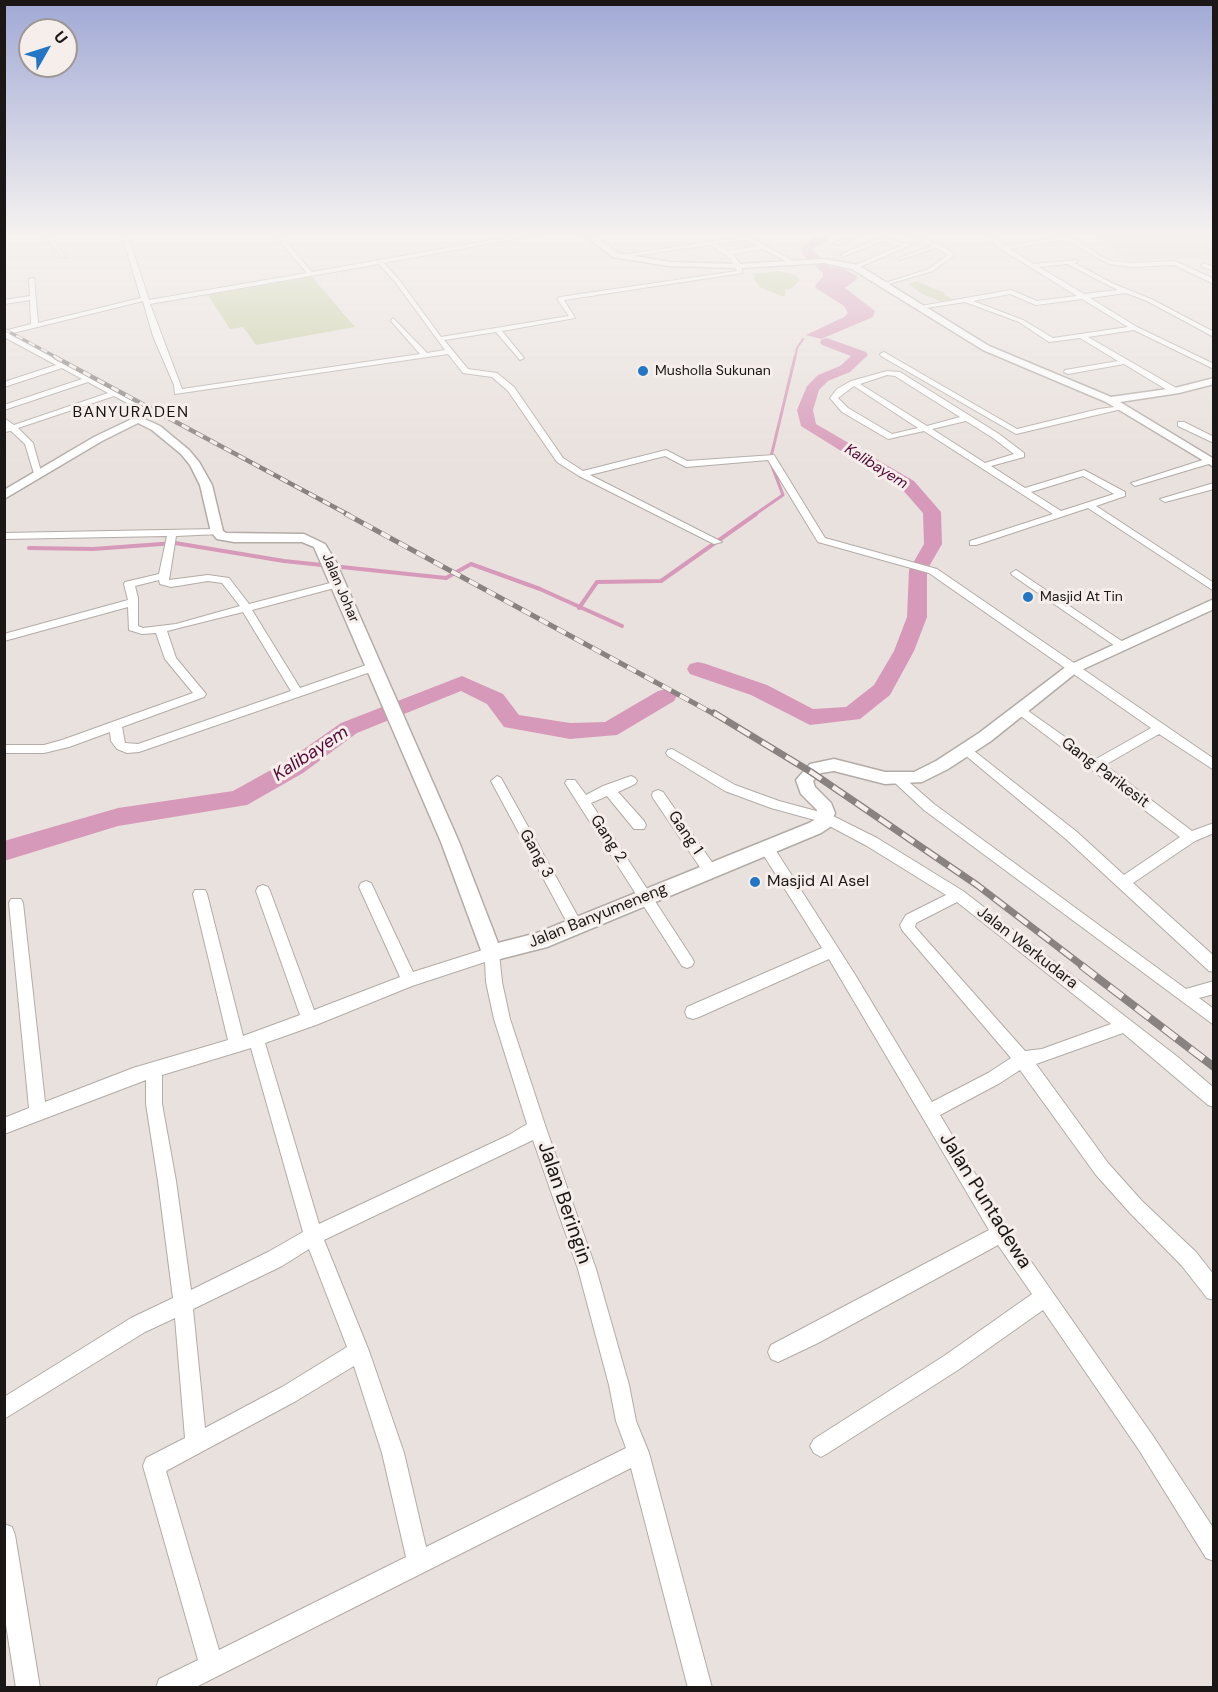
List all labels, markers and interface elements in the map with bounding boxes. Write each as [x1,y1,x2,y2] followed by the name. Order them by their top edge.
[18,18,78,78] north arrow
[49,27,72,48] text: U
[655,363,771,379] place label: Musholla Sukunan
[636,364,650,378] marker: Musholla Sukunan
[72,403,190,423] district label: BANYURADEN
[841,441,911,493] water label: Kalibayem
[318,551,362,625] street label: Jalan Johar
[1040,589,1123,605] place label: Masjid At Tin
[1021,590,1035,604] marker: Masjid At Tin
[269,722,353,786] water label: Kalibayem
[1057,734,1153,812] street label: Gang Parikesit
[664,808,706,858] street label: Gang 1
[586,812,630,866] street label: Gang 2
[515,826,557,882] street label: Gang 3
[767,872,869,892] place label: Masjid Al Asel
[748,875,762,889] marker: Masjid Al Asel
[526,879,670,953] street label: Jalan Banyumeneng
[973,903,1081,993] street label: Jalan Werkudara
[934,1129,1036,1273] street label: Jalan Puntadewa
[532,1139,596,1267] street label: Jalan Beringin

